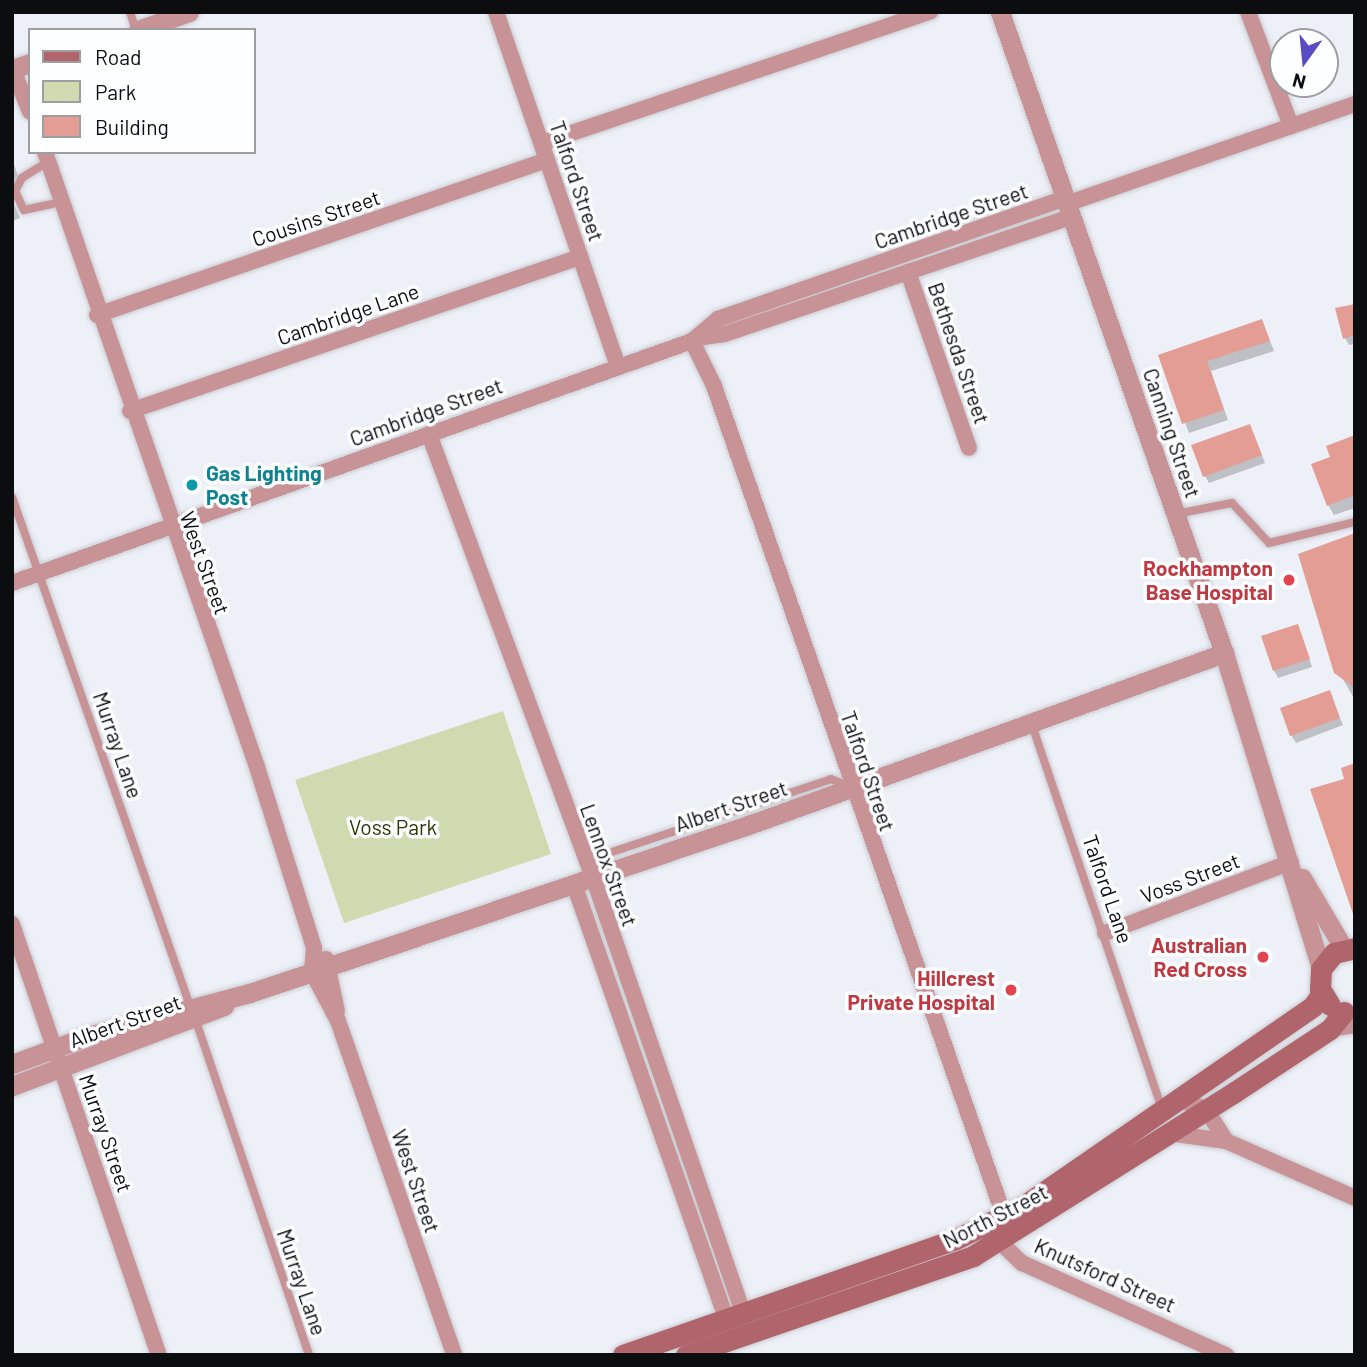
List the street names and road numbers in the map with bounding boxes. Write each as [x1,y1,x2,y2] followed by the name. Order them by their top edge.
[545,117,609,245] street label: Talford Street
[871,178,1031,254] street label: Cambridge Street
[249,184,383,252] street label: Cousins Street
[274,278,422,350] street label: Cambridge Lane
[923,279,995,427] street label: Bethesda Street
[1138,365,1206,501] street label: Canning Street
[346,373,506,451] street label: Cambridge Street
[175,508,235,618] street label: West Street
[88,688,148,802] street label: Murray Lane
[836,707,900,835] street label: Talford Street
[671,775,791,837] street label: Albert Street
[575,800,643,930] street label: Lennox Street
[1078,831,1138,947] street label: Talford Lane
[1137,848,1243,908] street label: Voss Street
[66,989,184,1053] street label: Albert Street
[74,1071,138,1195] street label: Murray Street
[387,1126,445,1236] street label: West Street
[938,1179,1052,1253] street label: North Street
[272,1225,332,1339] street label: Murray Lane
[1031,1233,1179,1317] street label: Knutsford Street

